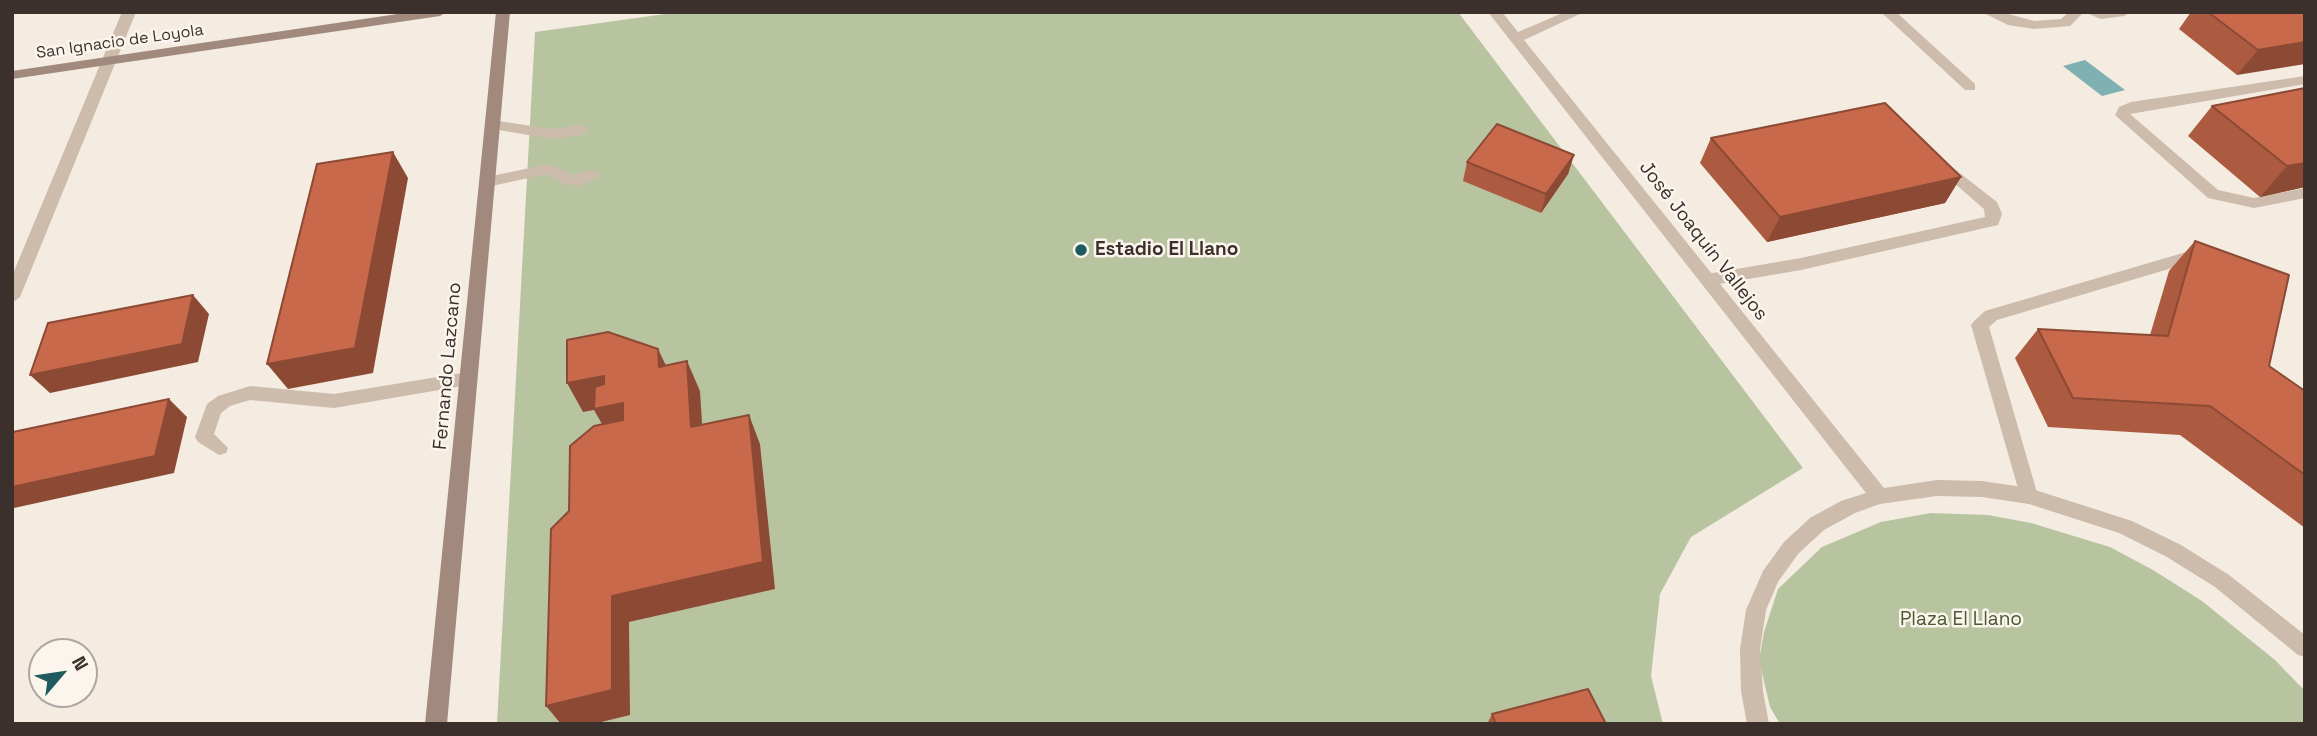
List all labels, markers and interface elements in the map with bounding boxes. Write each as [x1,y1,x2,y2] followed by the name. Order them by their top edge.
[35,21,205,63] street label: San Ignacio de Loyola
[1634,157,1772,325] street label: José Joaquín Vallejos
[1095,239,1238,261] place label: Estadio El Llano
[1073,242,1089,258] marker: Estadio El Llano
[429,281,467,451] street label: Fernando Lazcano
[1900,609,2022,631] park label: Plaza El Llano
[28,638,98,708] north arrow
[66,652,94,675] text: N

